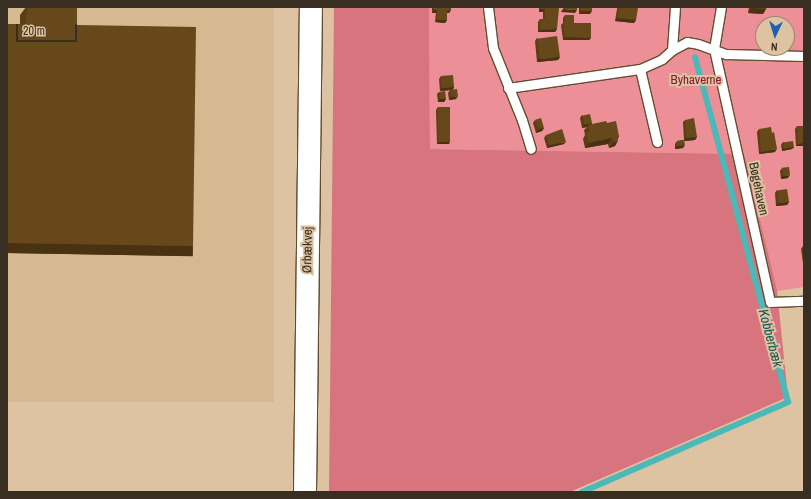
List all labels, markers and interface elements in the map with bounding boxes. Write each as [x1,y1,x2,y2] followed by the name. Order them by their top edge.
[18,16,79,42] scale bar
[755,16,795,56] north arrow
[23,23,45,39] text: 20 m
[771,40,778,54] text: N
[671,72,721,88] park label: Byhaverne
[745,161,771,217] street label: Bøgehaven
[300,227,316,273] street label: Ørbækvej
[755,307,787,369] water label: Kobberbæk

